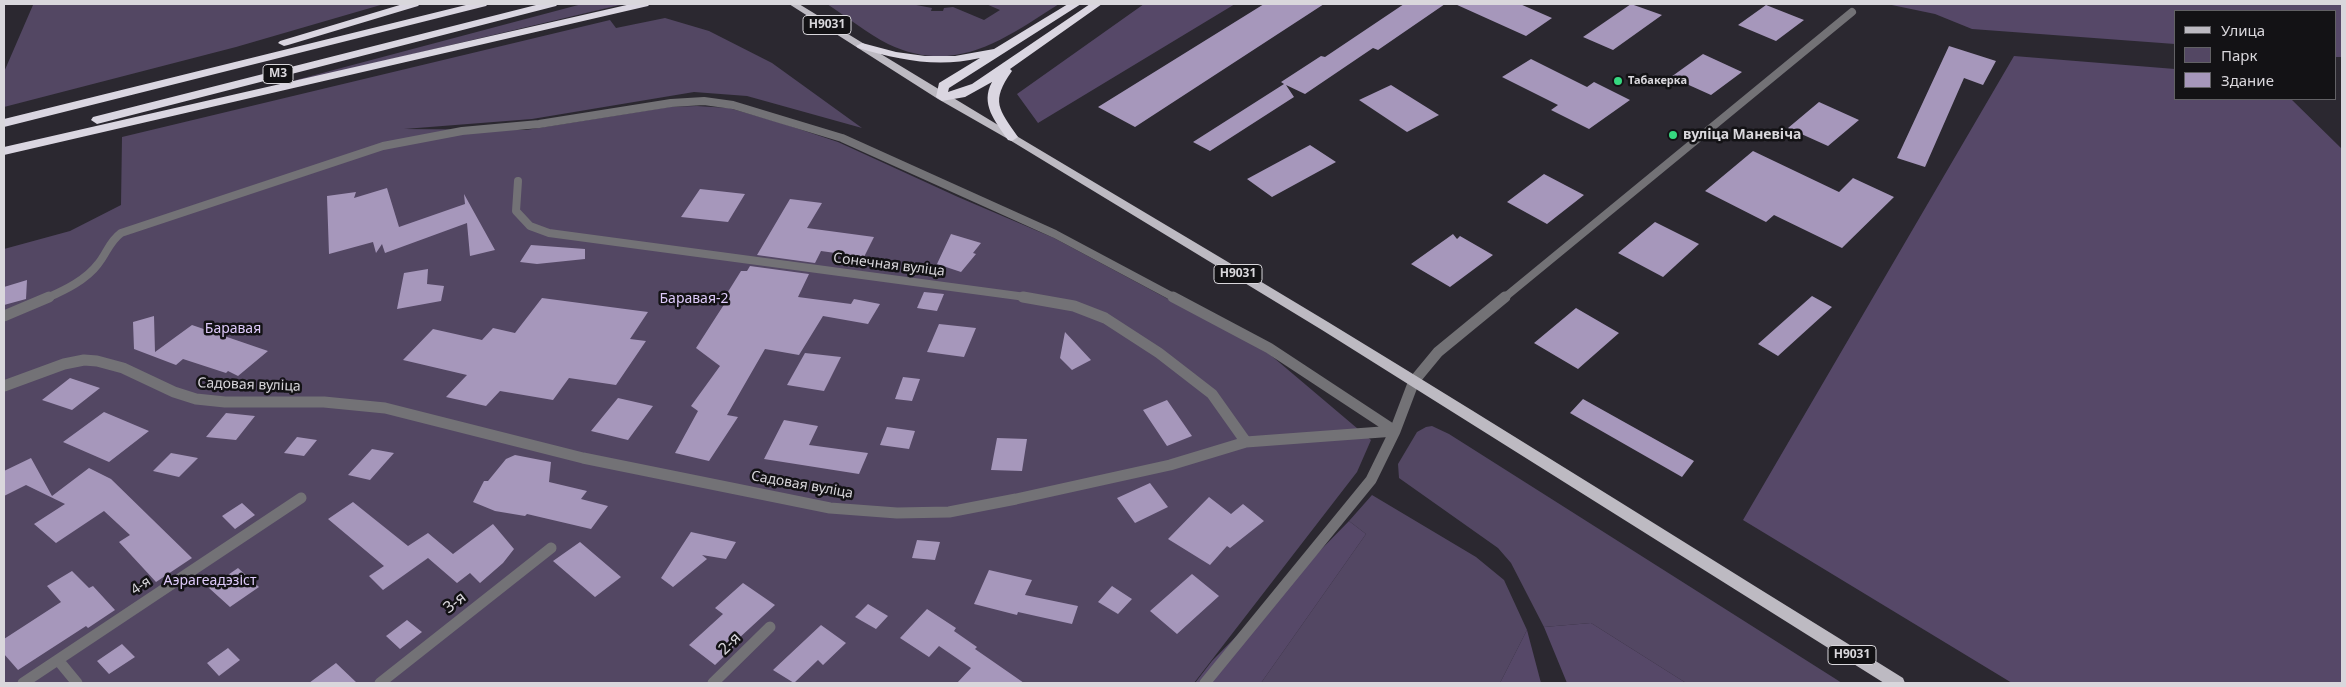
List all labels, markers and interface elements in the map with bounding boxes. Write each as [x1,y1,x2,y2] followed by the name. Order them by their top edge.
[2174,10,2336,100] legend
[803,16,851,34] road number: Н9031
[2221,20,2265,40] text: Улица
[2221,45,2257,65] text: Парк
[263,64,293,84] road number: М3
[2221,70,2274,90] text: Здание
[1628,74,1687,88] place label: Табакерка
[1612,75,1624,87] marker: Табакерка
[1683,127,1801,143] place label: вуліца Маневіча
[1667,129,1679,141] marker: вуліца Маневіча
[832,250,946,280] street label: Сонечная вуліца
[1214,264,1262,284] road number: Н9031
[660,291,728,307] park label: Баравая-2
[205,321,261,337] park label: Баравая
[197,375,301,395] street label: Садовая вуліца
[750,468,854,502] street label: Садовая вуліца
[128,573,154,599] street label: 4-я
[164,573,256,589] park label: Аэрагеадэзіст
[440,588,470,618] street label: 3-я
[715,629,745,659] street label: 2-я
[1828,646,1876,664] road number: Н9031

